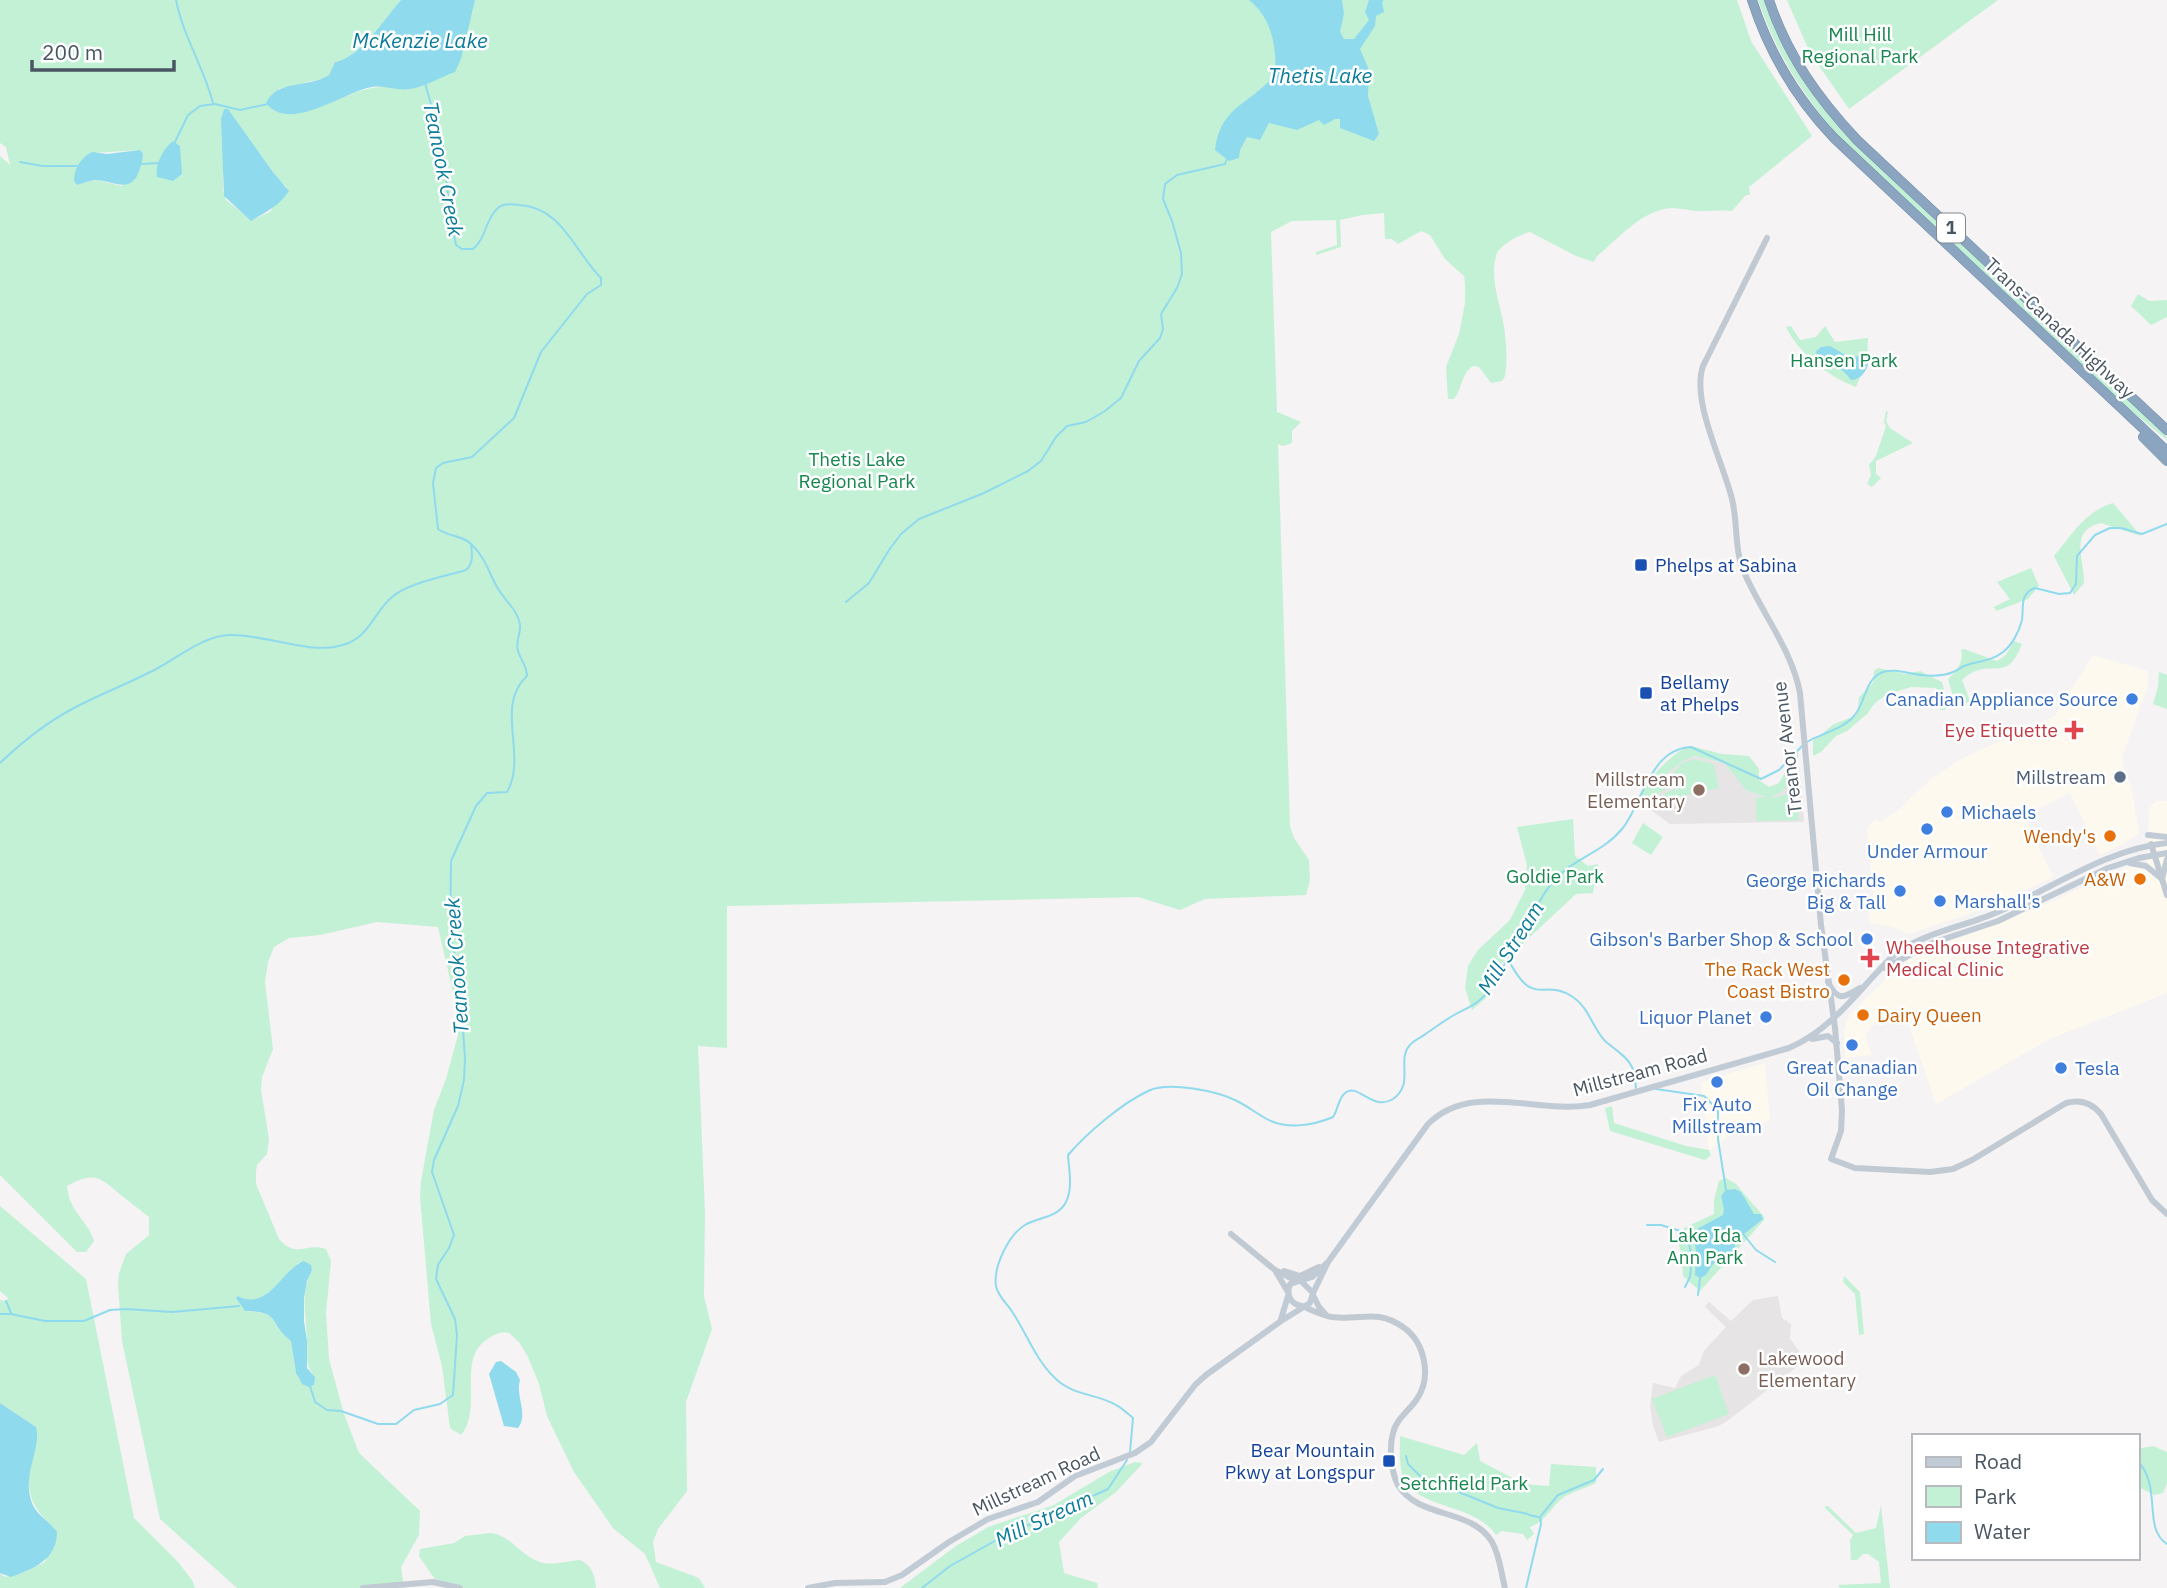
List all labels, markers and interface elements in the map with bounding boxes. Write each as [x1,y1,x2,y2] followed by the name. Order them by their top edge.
[1802,22,1918,68] park label: Mill Hill Regional Park
[352,26,488,54] water label: McKenzie Lake
[32,28,173,72] scale bar
[42,38,103,66] text: 200 m
[1268,61,1373,89] water label: Thetis Lake
[417,99,471,240] water label: Teanook Creek
[1937,213,1965,242] road number: 1
[1980,252,2140,404] street label: Trans-Canada Highway
[1790,348,1898,372] park label: Hansen Park
[799,447,915,493] park label: Thetis Lake Regional Park
[1655,553,1797,577] place label: Phelps at Sabina
[1633,557,1649,573] marker: Phelps at Sabina
[1660,670,1739,716] place label: Bellamy at Phelps
[1767,680,1807,816] street label: Treanor Avenue
[1638,685,1654,701] marker: Bellamy at Phelps
[1885,687,2118,711] place label: Canadian Appliance Source
[2124,691,2140,707] marker: Canadian Appliance Source
[1944,718,2058,742] place label: Eye Etiquette
[2064,720,2084,740] marker: Eye Etiquette
[2016,765,2106,789] place label: Millstream
[1587,767,1686,813] place label: Millstream Elementary
[2112,769,2128,785] marker: Millstream
[1691,782,1707,798] marker: Millstream Elementary
[1961,800,2037,824] place label: Michaels
[1939,804,1955,820] marker: Michaels
[1919,821,1935,837] marker: Under Armour
[2023,824,2096,848] place label: Wendy's
[2102,828,2118,844] marker: Wendy's
[1867,839,1987,863] place label: Under Armour
[1506,864,1604,888] park label: Goldie Park
[2084,867,2126,891] place label: A&W
[1746,868,1886,914] place label: George Richards Big & Tall
[2132,871,2148,887] marker: A&W
[1892,883,1908,899] marker: George Richards Big & Tall
[1954,889,2041,913] place label: Marshall's
[1932,893,1948,909] marker: Marshall's
[1470,895,1550,999] water label: Mill Stream
[437,896,475,1035] water label: Teanook Creek
[1589,927,1853,951] place label: Gibson's Barber Shop & School
[1859,931,1875,947] marker: Gibson's Barber Shop & School
[1886,935,2090,981] place label: Wheelhouse Integrative Medical Clinic
[1860,948,1880,968] marker: Wheelhouse Integrative Medical Clinic
[1704,957,1830,1003] place label: The Rack West Coast Bistro
[1836,972,1852,988] marker: The Rack West Coast Bistro
[1877,1003,1982,1027] place label: Dairy Queen
[1639,1005,1752,1029] place label: Liquor Planet
[1855,1007,1871,1023] marker: Dairy Queen
[1758,1009,1774,1025] marker: Liquor Planet
[1844,1037,1860,1053] marker: Great Canadian Oil Change
[1570,1042,1710,1102] street label: Millstream Road
[1786,1055,1918,1101] place label: Great Canadian Oil Change
[2075,1056,2120,1080] place label: Tesla
[2053,1060,2069,1076] marker: Tesla
[1709,1074,1725,1090] marker: Fix Auto Millstream
[1672,1092,1762,1138] place label: Fix Auto Millstream
[1667,1223,1743,1269] park label: Lake Ida Ann Park
[1758,1346,1856,1392] place label: Lakewood Elementary
[1736,1361,1752,1377] marker: Lakewood Elementary
[1912,1434,2139,1560] legend
[1225,1438,1375,1484] place label: Bear Mountain Pkwy at Longspur
[968,1441,1104,1521] street label: Millstream Road
[1974,1447,2022,1475] text: Road
[1381,1453,1397,1469] marker: Bear Mountain Pkwy at Longspur
[1400,1471,1528,1495] park label: Setchfield Park
[1974,1482,2017,1510] text: Park
[990,1483,1097,1553] water label: Mill Stream
[1974,1517,2031,1545] text: Water

